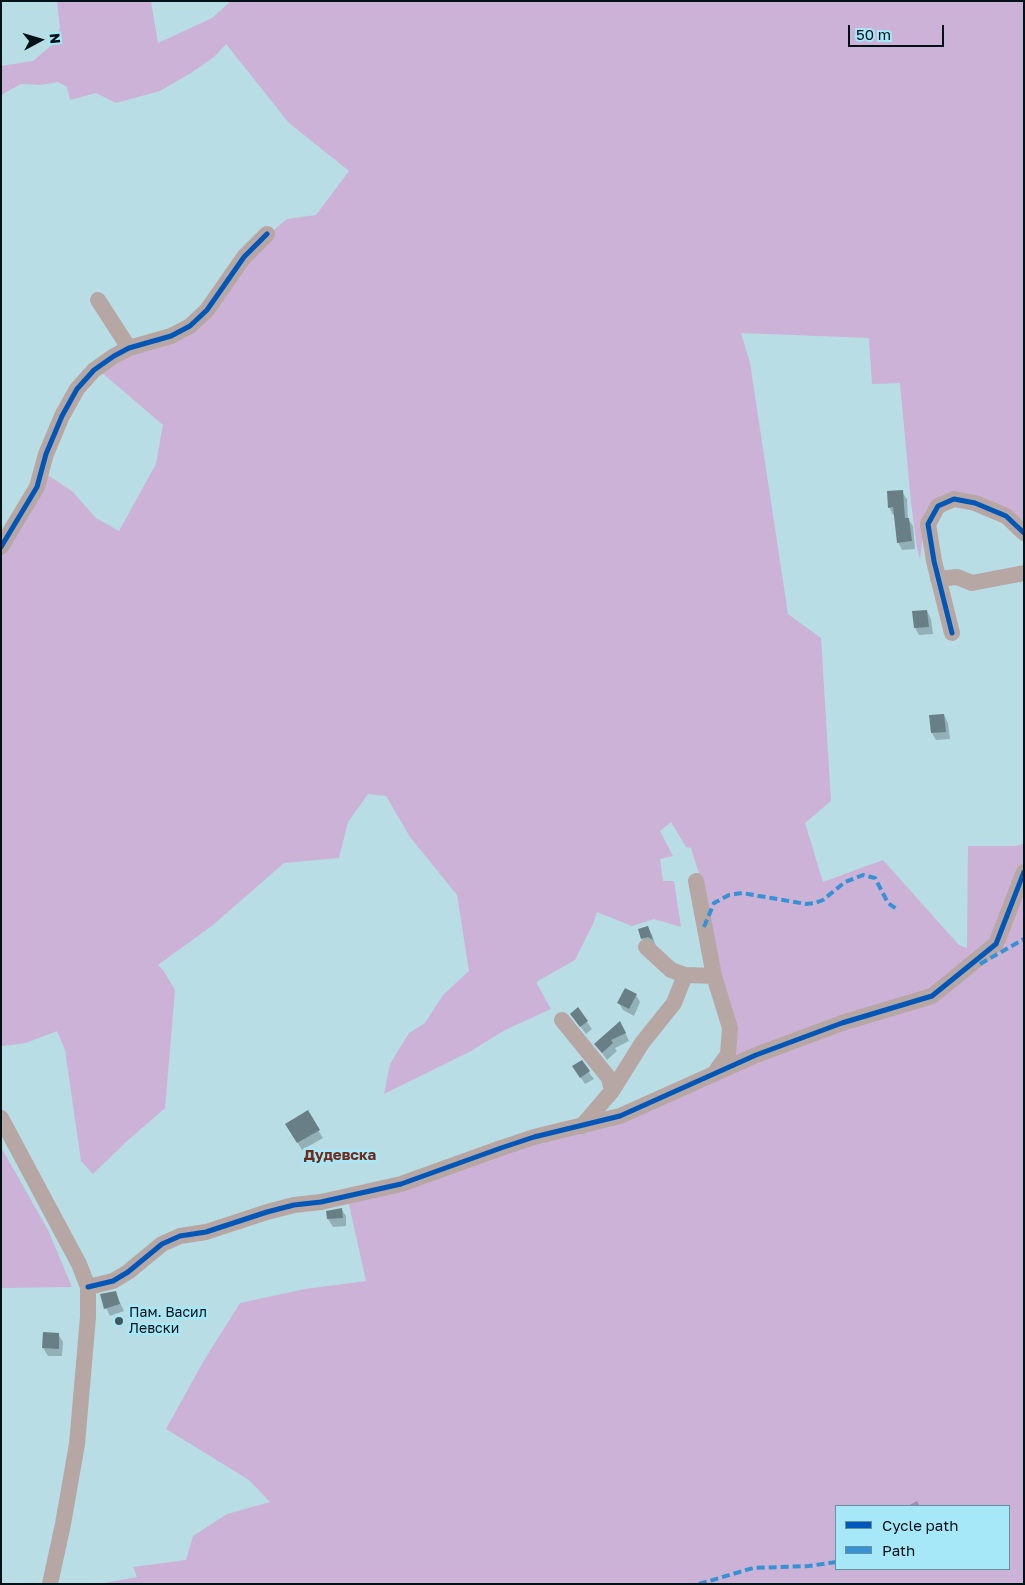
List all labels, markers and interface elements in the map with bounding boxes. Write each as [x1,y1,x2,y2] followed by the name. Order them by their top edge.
[15,15,65,65] north arrow
[850,15,946,47] scale bar
[856,25,891,43] text: 50 m
[46,32,64,45] text: N
[304,1146,376,1164] district label: Дудевска
[129,1305,207,1338] place label: Пам. Васил Левски
[113,1315,125,1327] marker: Пам. Васил Левски
[835,1505,1010,1570] legend
[882,1516,958,1534] text: Cycle path
[882,1541,915,1559] text: Path

